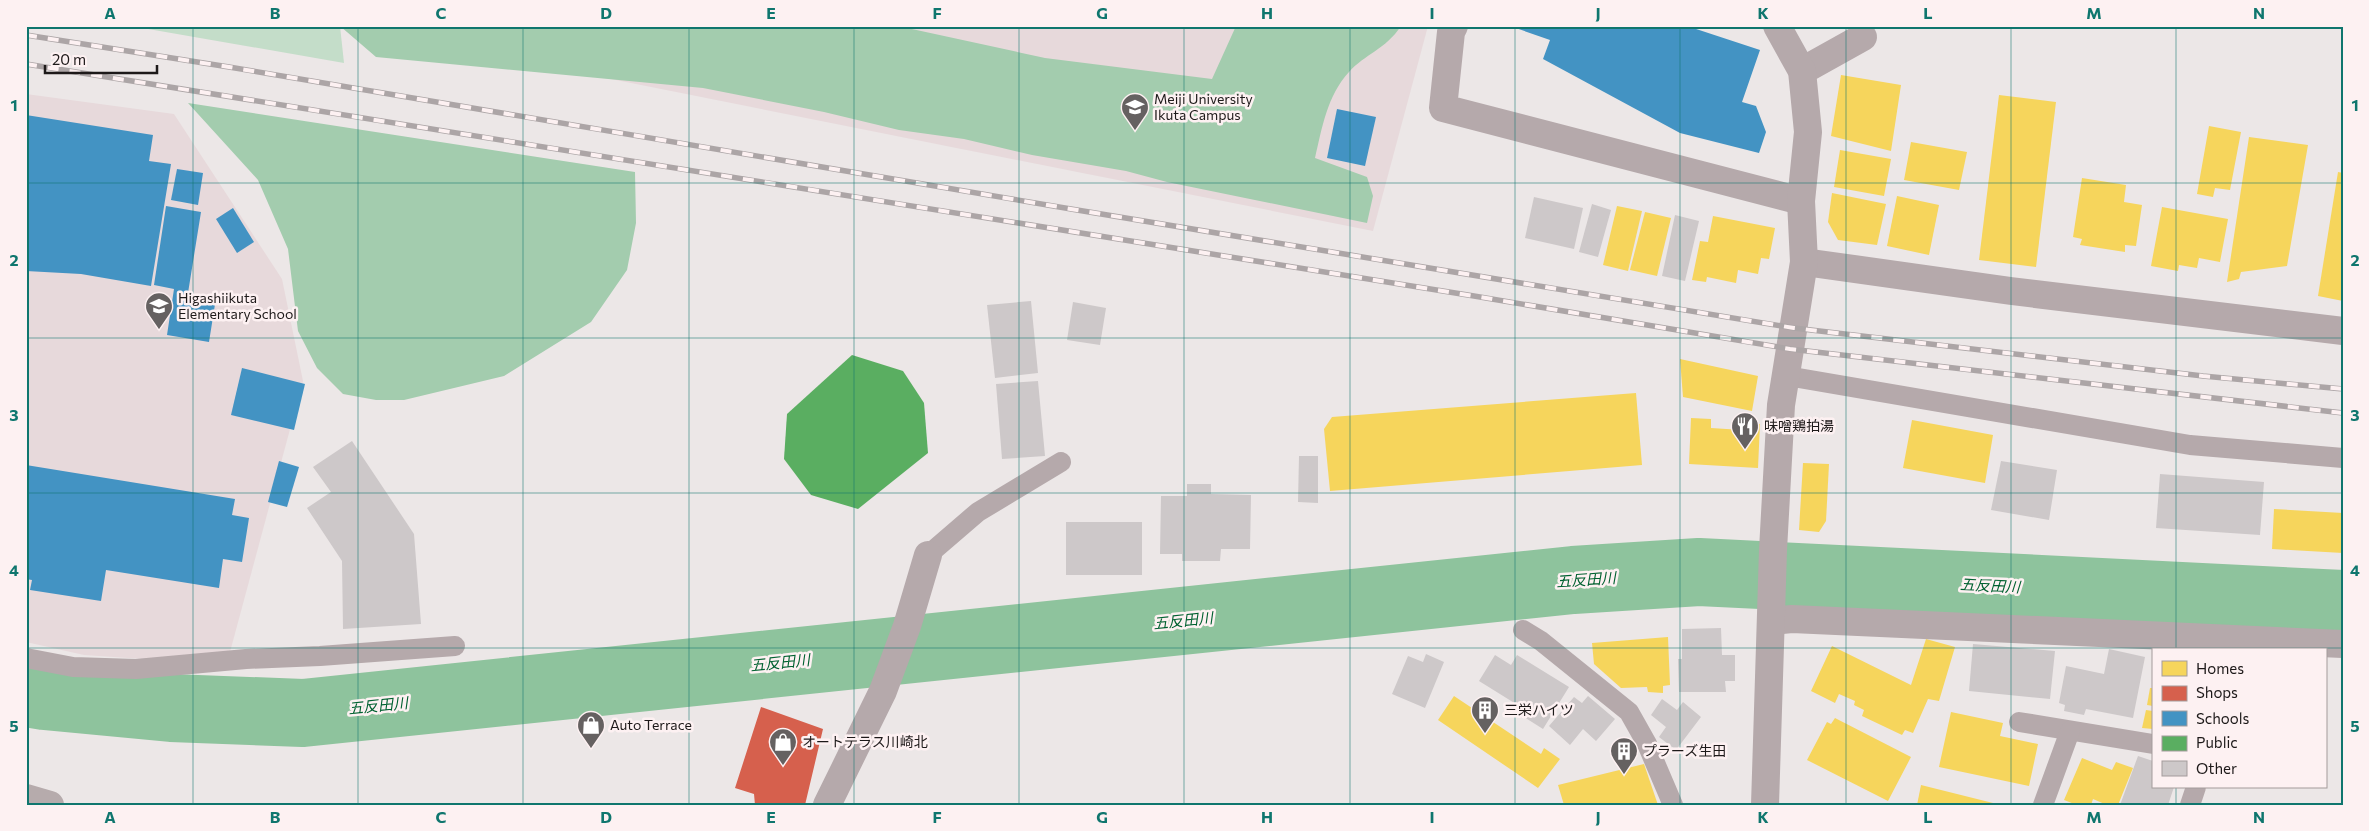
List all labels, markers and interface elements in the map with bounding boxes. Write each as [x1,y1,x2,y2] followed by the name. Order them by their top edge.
[104,3,116,22] text: A
[270,3,281,22] text: B
[436,3,447,22] text: C
[600,3,612,22] text: D
[766,3,776,22] text: E
[932,3,942,22] text: F
[1096,3,1108,22] text: G
[1261,3,1273,22] text: H
[1429,3,1435,22] text: I
[1595,3,1601,22] text: J
[1757,3,1769,22] text: K
[1923,3,1933,22] text: L
[2086,3,2102,22] text: M
[2253,3,2265,22] text: N
[45,42,158,74] scale bar
[52,50,86,68] text: 20 m
[1154,90,1253,123] place label: Meiji University Ikuta Campus
[1120,92,1150,131] school or university icon: Meiji University Ikuta Campus
[10,95,18,114] text: 1
[2351,95,2359,114] text: 1
[9,250,19,269] text: 2
[2350,250,2360,269] text: 2
[178,289,297,322] place label: Higashiikuta Elementary School
[144,291,174,330] school or university icon: Higashiikuta Elementary School
[9,405,19,424] text: 3
[2350,405,2360,424] text: 3
[1730,411,1760,450] restaurant icon: 味噌鶏拍湯
[1764,417,1834,434] place label: 味噌鶏拍湯
[9,560,19,579] text: 4
[2350,560,2360,579] text: 4
[1555,568,1618,590] water label: 五反田川
[1960,574,2022,596] water label: 五反田川
[1152,608,1216,632] water label: 五反田川
[2152,648,2326,788] legend
[749,650,813,674] water label: 五反田川
[2196,659,2244,677] text: Homes
[2196,683,2238,701] text: Shops
[347,693,411,717] water label: 五反田川
[1470,695,1500,734] building icon: 三栄ハイツ
[1504,701,1574,718] place label: 三栄ハイツ
[2196,709,2250,727] text: Schools
[576,710,606,749] shop icon: Auto Terrace
[9,716,19,735] text: 5
[610,716,692,733] place label: Auto Terrace
[2350,716,2360,735] text: 5
[768,727,798,766] shop icon: オートテラス川崎北
[802,733,928,750] place label: オートテラス川崎北
[2196,733,2238,751] text: Public
[1609,736,1639,775] building icon: プラーズ生田
[1643,742,1726,759] place label: プラーズ生田
[2196,759,2237,777] text: Other
[104,807,116,826] text: A
[270,807,281,826] text: B
[436,807,447,826] text: C
[600,807,612,826] text: D
[766,807,776,826] text: E
[932,807,942,826] text: F
[1096,807,1108,826] text: G
[1261,807,1273,826] text: H
[1429,807,1435,826] text: I
[1595,807,1601,826] text: J
[1757,807,1769,826] text: K
[1923,807,1933,826] text: L
[2086,807,2102,826] text: M
[2253,807,2265,826] text: N

